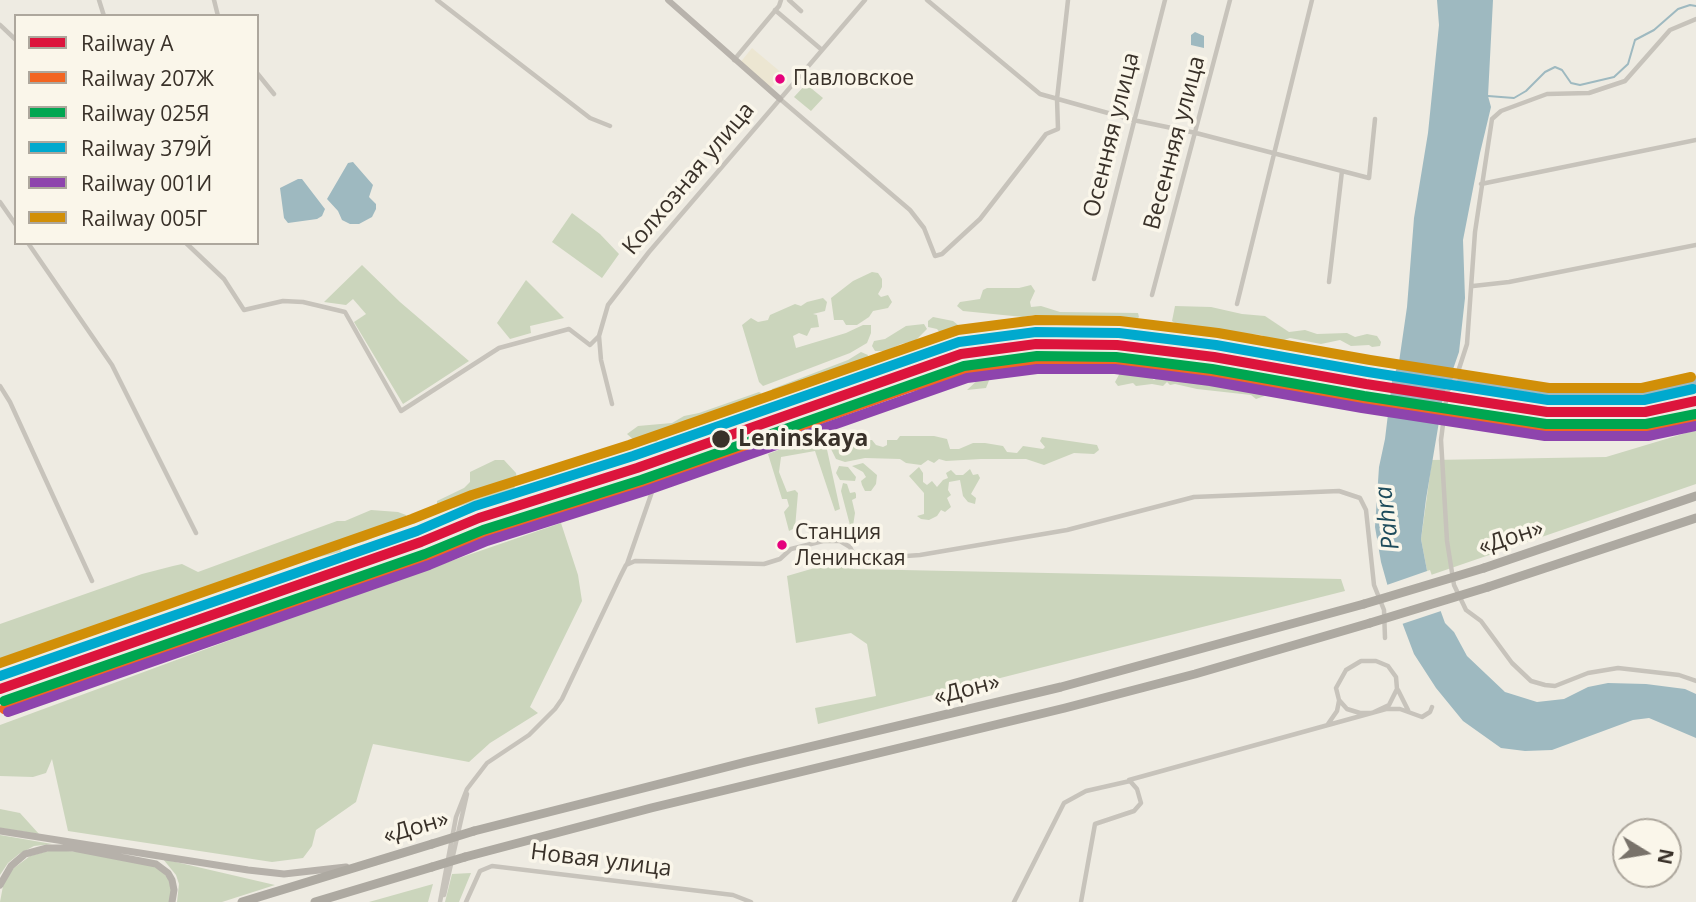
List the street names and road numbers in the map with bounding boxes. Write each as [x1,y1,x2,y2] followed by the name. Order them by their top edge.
[1078,50,1146,220] street label: Осенняя улица
[1139,53,1211,233] street label: Весенняя улица
[617,97,761,261] street label: Колхозная улица
[1475,515,1547,561] street label: «Дон»
[931,669,1003,711] street label: «Дон»
[380,806,452,850] street label: «Дон»
[529,839,673,883] street label: Новая улица

